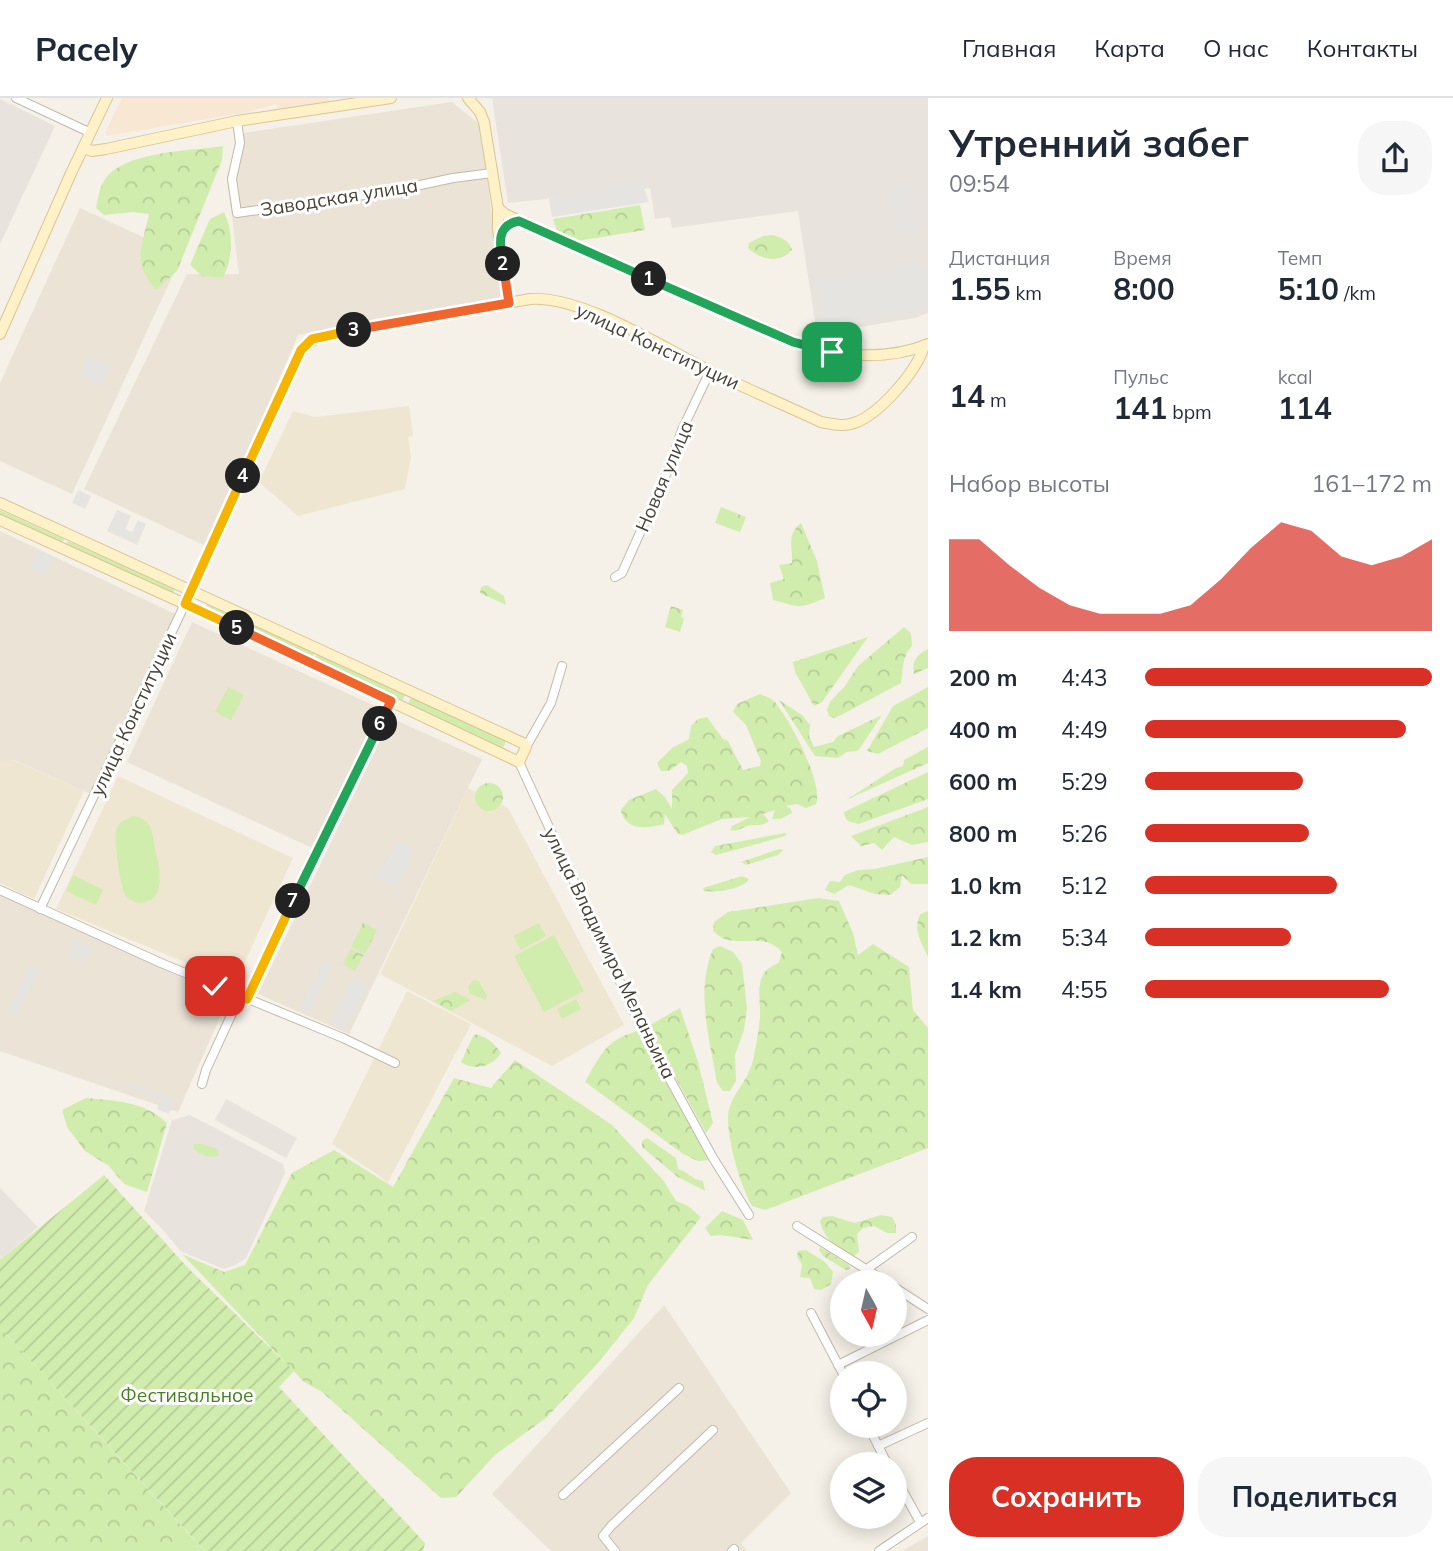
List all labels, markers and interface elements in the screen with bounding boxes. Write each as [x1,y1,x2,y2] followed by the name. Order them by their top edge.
[35,28,138,69] text: Pacely
[962,33,1056,63] text: Главная
[1094,33,1165,63] text: Карта
[1203,33,1269,63] text: О нас
[1307,33,1418,63] text: Контакты
[949,119,1249,167] text: Утренний забег
[1358,121,1432,195] button: share
[949,169,1009,198] text: 09:54
[258,173,420,221] street label: Заводская улица
[486,246,520,282] pin: 2
[949,246,1050,270] text: Дистанция
[1113,246,1172,270] text: Время
[1278,246,1322,270] text: Темп
[497,251,508,275] text: 2
[632,262,666,296] pin: 1
[643,266,654,290] text: 1
[949,270,1010,308] text: 1.55
[1113,270,1175,308] text: 8:00
[1278,270,1339,308] text: 5:10
[1010,281,1042,305] text: km
[1339,281,1376,305] text: /km
[572,298,744,394] street label: улица Конституции
[336,313,372,348] pin: 3
[348,317,359,341] text: 3
[802,322,862,382] pin
[813,333,851,371] icon: arrive
[1113,365,1169,389] text: Пульс
[1278,365,1312,389] text: kcal
[949,377,985,415] text: 14
[985,388,1007,412] text: m
[1113,389,1167,427] text: 141
[1278,389,1332,427] text: 114
[1167,400,1212,424] text: bpm
[630,417,698,535] street label: Новая улица
[226,458,260,494] pin: 4
[237,463,248,487] text: 4
[949,469,1110,498] text: Набор высоты
[1311,469,1432,498] text: 161–172 m
[219,610,254,646] pin: 5
[231,615,242,639] text: 5
[85,628,181,800] street label: улица Конституции
[949,663,1017,692] text: 200 m
[1061,663,1108,692] text: 4:43
[362,706,398,742] pin: 6
[374,711,385,735] text: 6
[949,715,1017,744] text: 400 m
[1061,715,1108,744] text: 4:49
[949,767,1017,796] text: 600 m
[1061,767,1108,796] text: 5:29
[949,819,1017,848] text: 800 m
[1061,819,1108,848] text: 5:26
[539,823,681,1083] street label: улица Владимира Меланьина
[949,871,1022,900] text: 1.0 km
[1061,871,1108,900] text: 5:12
[276,884,310,918] pin: 7
[287,888,298,912] text: 7
[949,923,1022,952] text: 1.2 km
[1061,923,1108,952] text: 5:34
[185,956,245,1016] pin
[196,967,234,1005] icon: check
[949,975,1022,1004] text: 1.4 km
[1061,975,1108,1004] text: 4:55
[830,1270,906,1348] north arrow
[830,1270,907,1529] map controls
[830,1361,907,1438] button: locate
[120,1383,254,1407] park label: Фестивальное
[830,1452,907,1529] button: layers
[949,1457,1184,1537] button: Сохранить
[1198,1457,1432,1537] button: Поделиться

